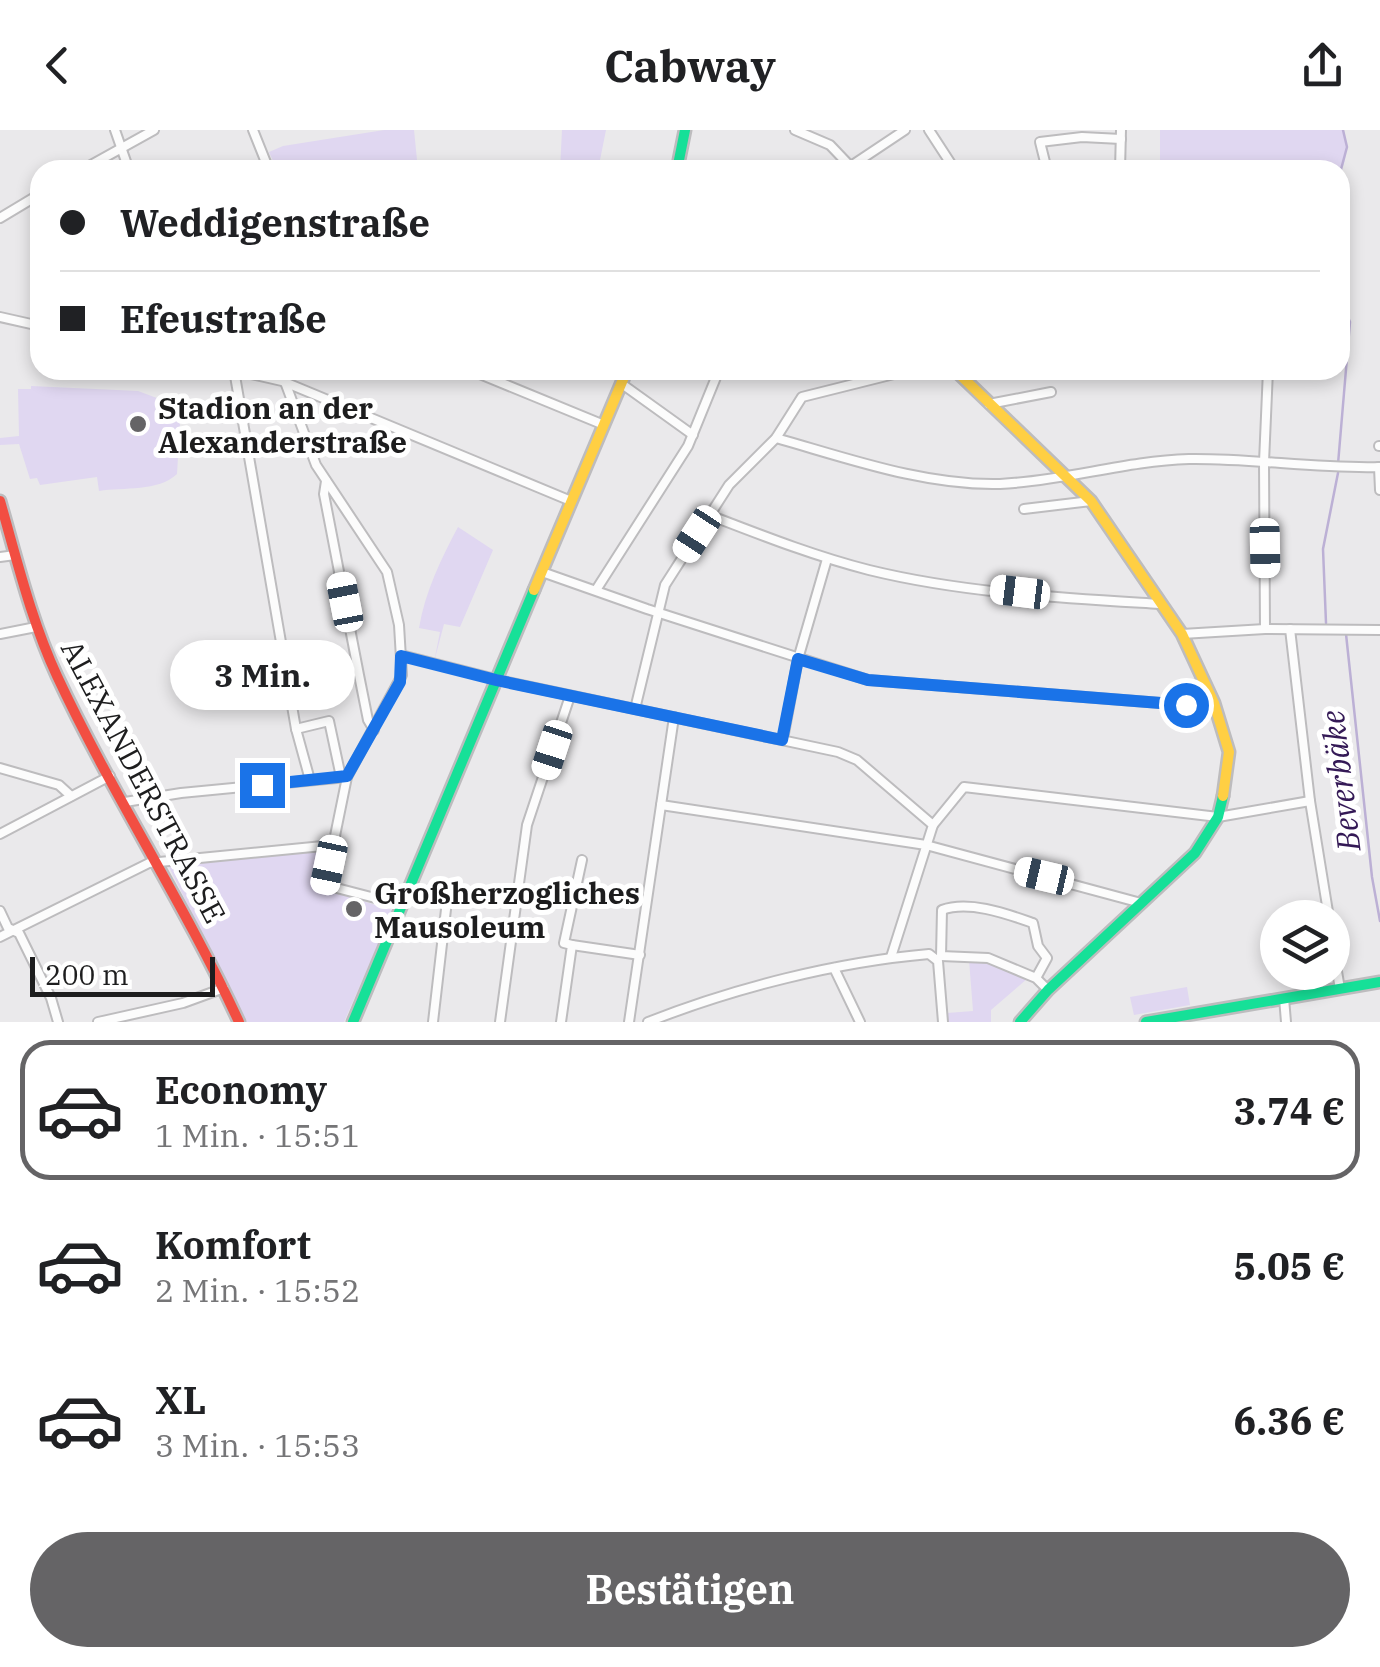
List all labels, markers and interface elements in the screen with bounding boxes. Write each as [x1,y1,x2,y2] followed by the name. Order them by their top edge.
[604,36,776,94] text: Cabway
[30,38,85,93] icon: back
[1295,38,1350,93] icon: share
[120,198,430,247] text: Weddigenstraße
[120,294,327,343] text: Efeustraße
[158,388,407,461] place label: Stadion an der Alexanderstraße
[127,413,149,435] marker: Stadion an der Alexanderstraße
[668,501,726,567] car
[1249,518,1281,578] car
[325,570,365,634] car
[988,573,1052,611] car
[53,633,235,929] street label: ALEXANDERSTRASSE
[170,640,354,710] callout: 3 Min.
[214,654,311,696] text: 3 Min.
[1164,683,1209,728] route start
[1311,708,1370,855] water label: Beverbäke
[528,717,576,783] car
[240,763,285,808] route end
[308,833,350,897] car
[1011,855,1077,897] car
[374,873,640,946] place label: Großherzogliches Mausoleum
[343,898,365,920] marker: Großherzogliches Mausoleum
[1260,900,1350,990] map controls
[1260,900,1350,990] button: layers
[30,952,215,996] scale bar
[45,956,129,993] text: 200 m
[35,1065,125,1155] icon: car
[155,1065,327,1114] text: Economy
[1233,1086,1345,1135] text: 3.74 €
[155,1114,360,1156] text: 1 Min. · 15:51
[35,1220,125,1310] icon: car
[155,1220,311,1269] text: Komfort
[1233,1241,1345,1290] text: 5.05 €
[155,1269,360,1311] text: 2 Min. · 15:52
[35,1375,125,1465] icon: car
[155,1375,206,1424] text: XL
[1233,1396,1345,1445] text: 6.36 €
[155,1424,360,1466] text: 3 Min. · 15:53
[30,1532,1350,1647] button: Bestätigen

